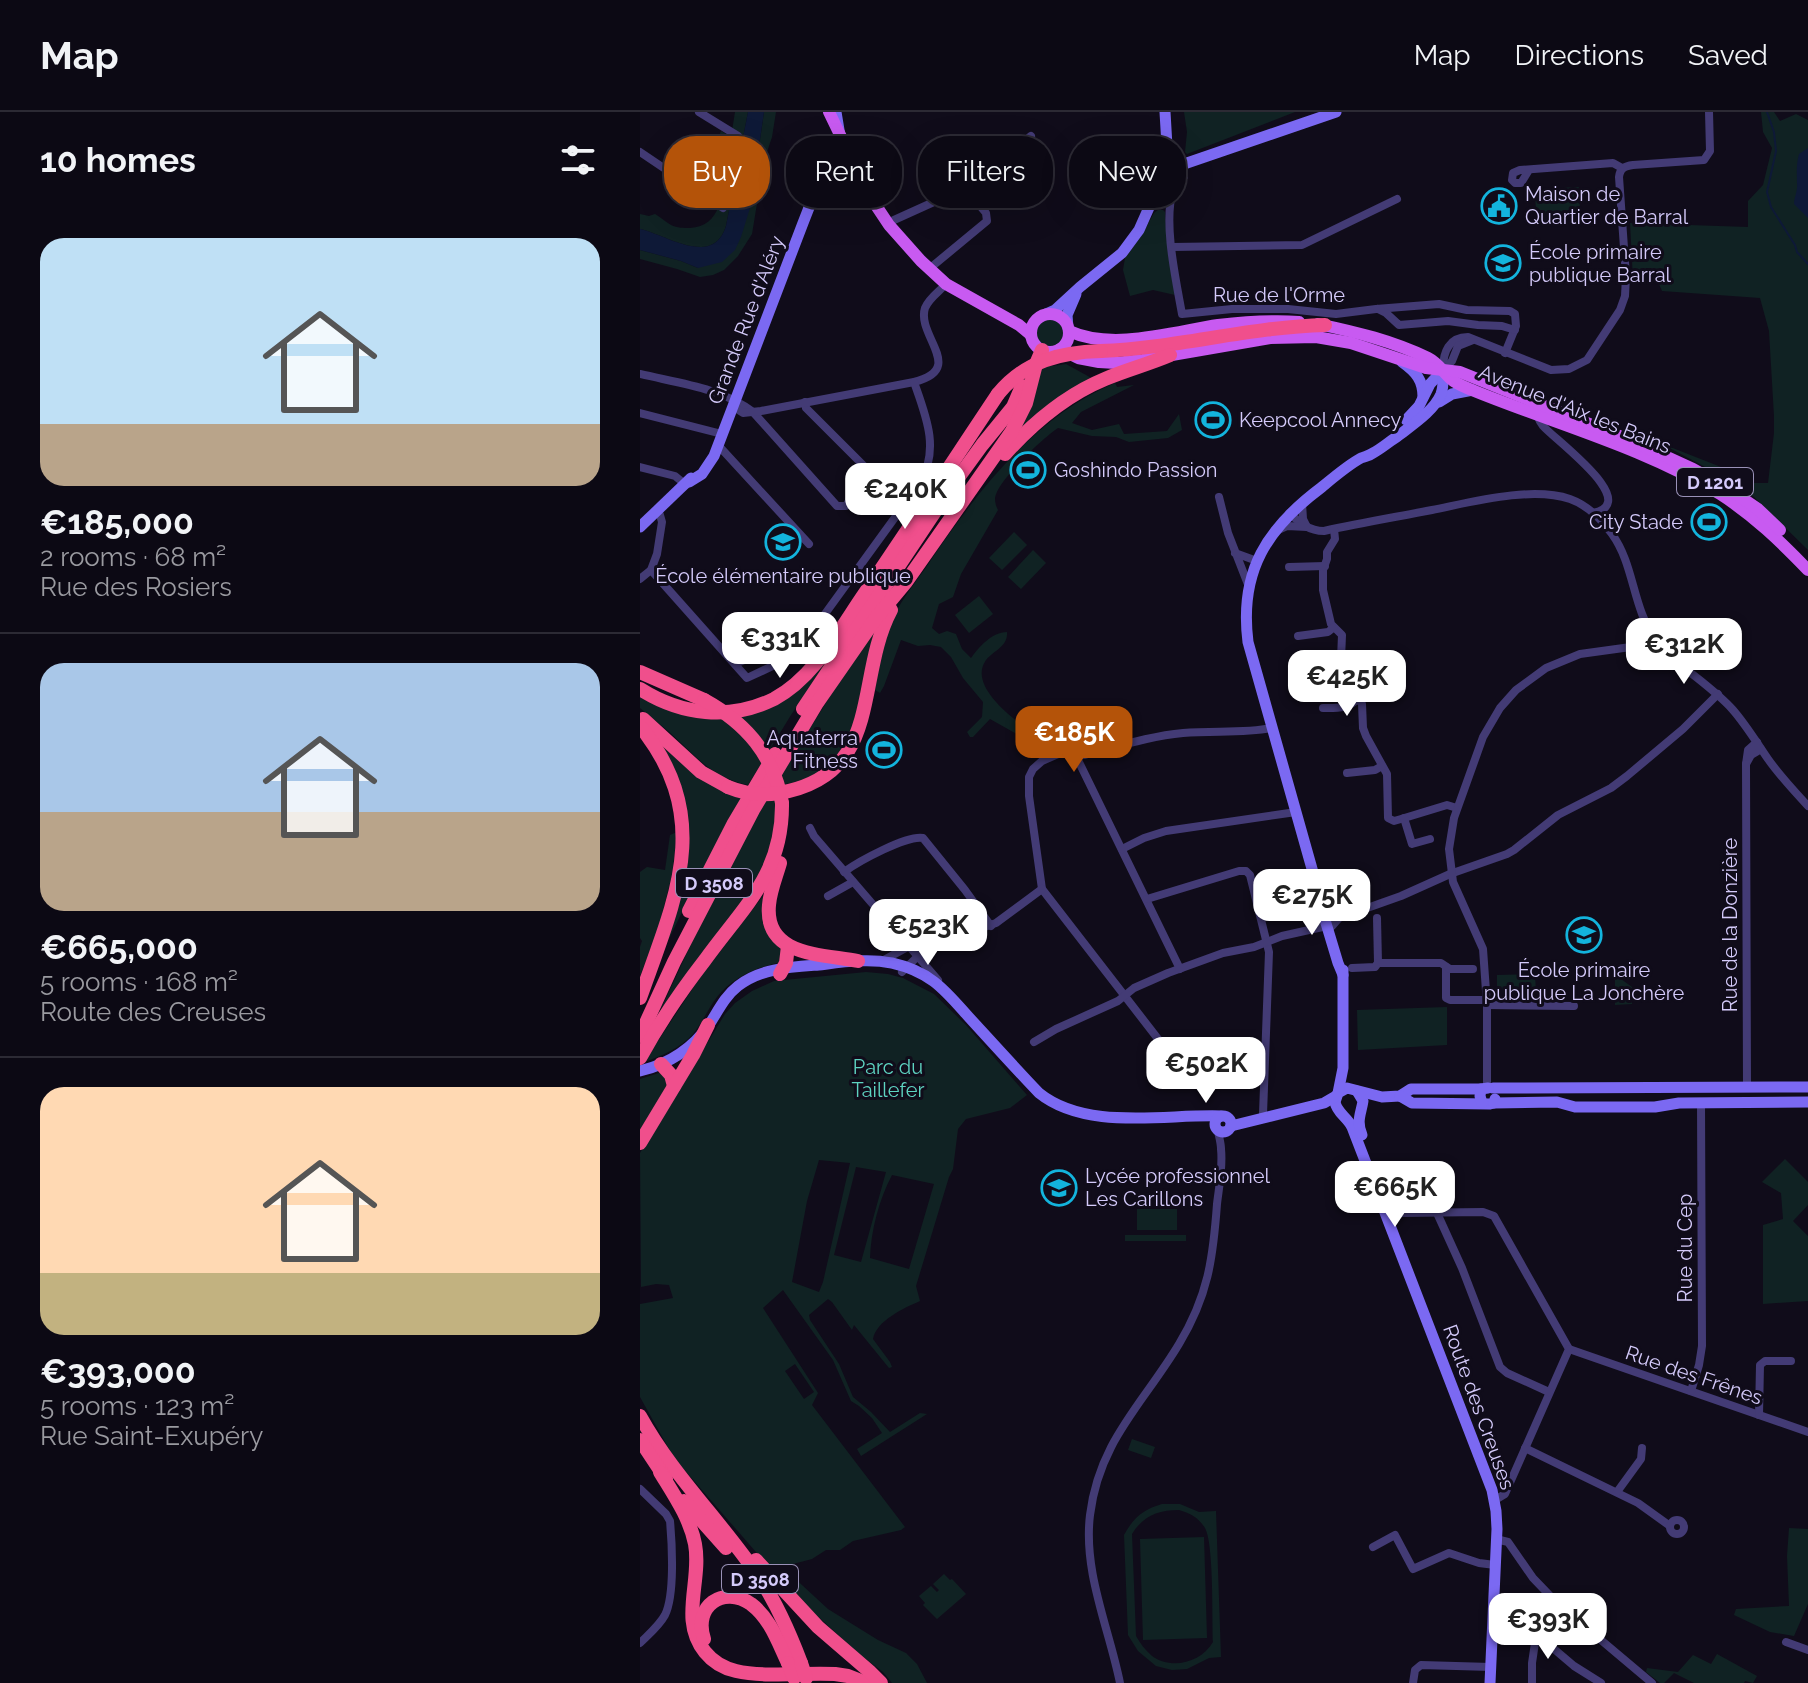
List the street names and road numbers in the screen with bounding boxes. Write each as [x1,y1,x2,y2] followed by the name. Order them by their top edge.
[703,232,789,408] street label: Grande Rue d'Aléry
[1213,283,1345,307] street label: Rue de l'Orme
[1475,359,1675,459] street label: Avenue d'Aix les Bains
[1677,468,1753,496] road number: D 1201
[1718,837,1742,1012] street label: Rue de la Donzière
[676,869,752,897] road number: D 3508
[1673,1194,1697,1302] street label: Rue du Cep
[1438,1321,1520,1493] street label: Route des Creuses
[1622,1340,1766,1410] street label: Rue des Frênes
[722,1565,798,1593] road number: D 3508

